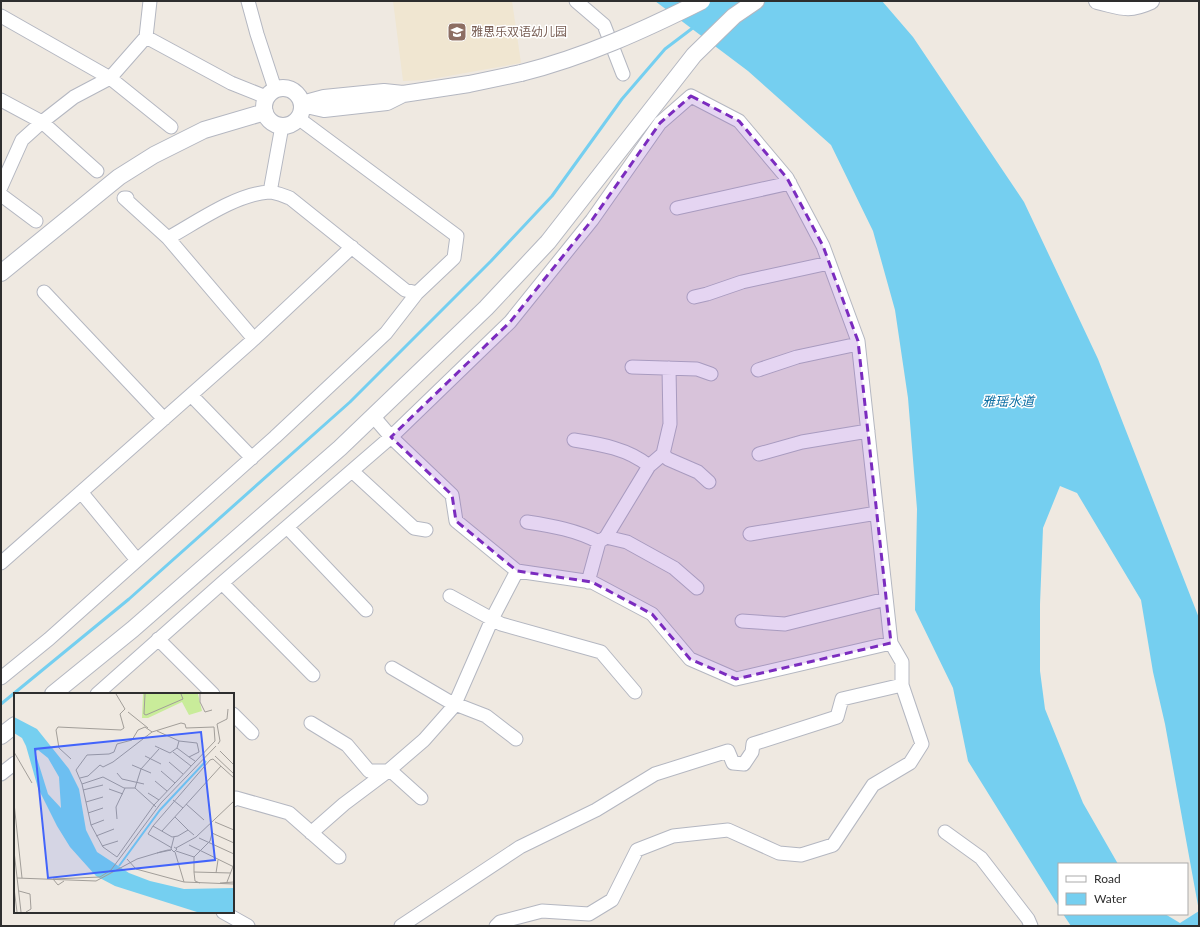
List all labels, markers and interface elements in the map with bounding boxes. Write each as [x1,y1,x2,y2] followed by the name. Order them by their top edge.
[446,21,468,43] school or university icon: 雅思乐双语幼儿园
[471,24,567,39] place label: 雅思乐双语幼儿园
[982,393,1036,409] water label: 雅瑶水道
[14,693,234,913] inset map
[1058,863,1188,915] legend
[1094,871,1121,886] text: Road
[1094,891,1127,906] text: Water

